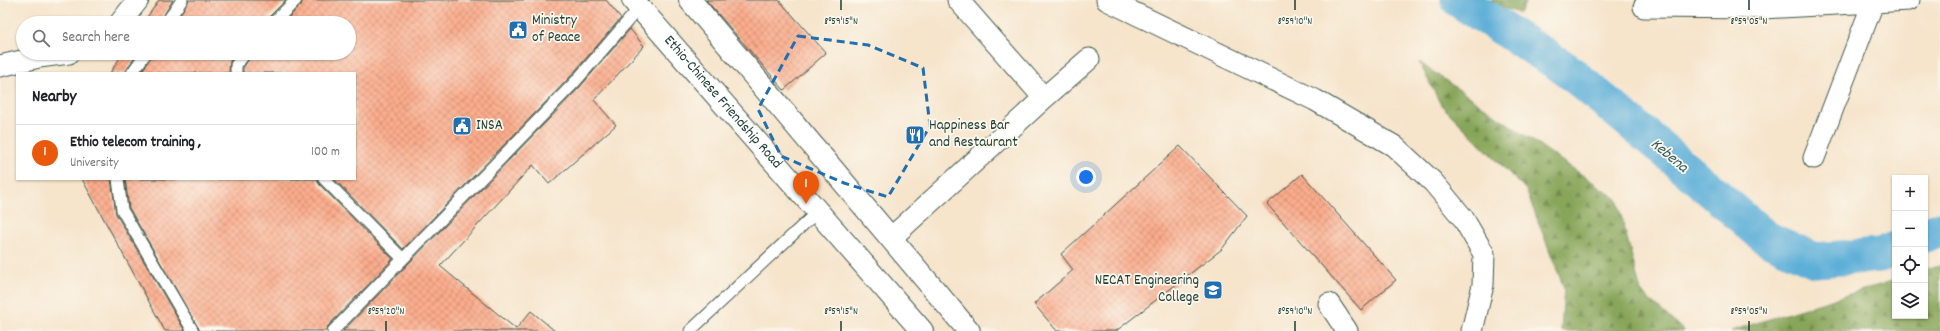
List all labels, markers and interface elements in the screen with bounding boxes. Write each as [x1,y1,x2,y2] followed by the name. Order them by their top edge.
[532,10,581,49] place label: Ministry of Peace
[824,15,858,29] text: 8°59'15"N
[1278,15,1312,29] text: 8°59'10"N
[1731,15,1768,29] text: 8°59'05"N
[16,16,356,60] search box
[507,19,529,41] public building icon: Ministry of Peace
[30,27,52,49] icon: search
[62,27,130,49] text: Search here
[658,31,787,174] street label: Ethio-Chinese Friendship Road
[32,86,76,110] text: Nearby
[451,115,473,137] public building icon: INSA
[476,115,503,137] place label: INSA
[929,115,1018,154] place label: Happiness Bar and Restaurant
[904,124,926,146] restaurant icon: Happiness Bar and Restaurant
[70,132,201,154] text: Ethio telecom training ,
[1645,133,1694,180] water label: Kebena
[44,143,46,162] text: 1
[311,143,340,162] text: 100 m
[70,154,119,173] text: University
[1076,167,1096,187] your location
[793,171,819,204] pin: 1
[1892,175,1928,319] map controls
[1892,175,1928,211] button: +
[1892,211,1928,247] button: −
[1892,247,1928,283] button: locate
[1095,270,1199,309] place label: NECAT Engineering College
[1202,279,1224,301] school or university icon: NECAT Engineering College
[1892,283,1928,319] button: layers
[368,305,404,319] text: 8°59'20"N
[824,305,858,319] text: 8°59'15"N
[1278,305,1312,319] text: 8°59'10"N
[1731,305,1768,319] text: 8°59'05"N

